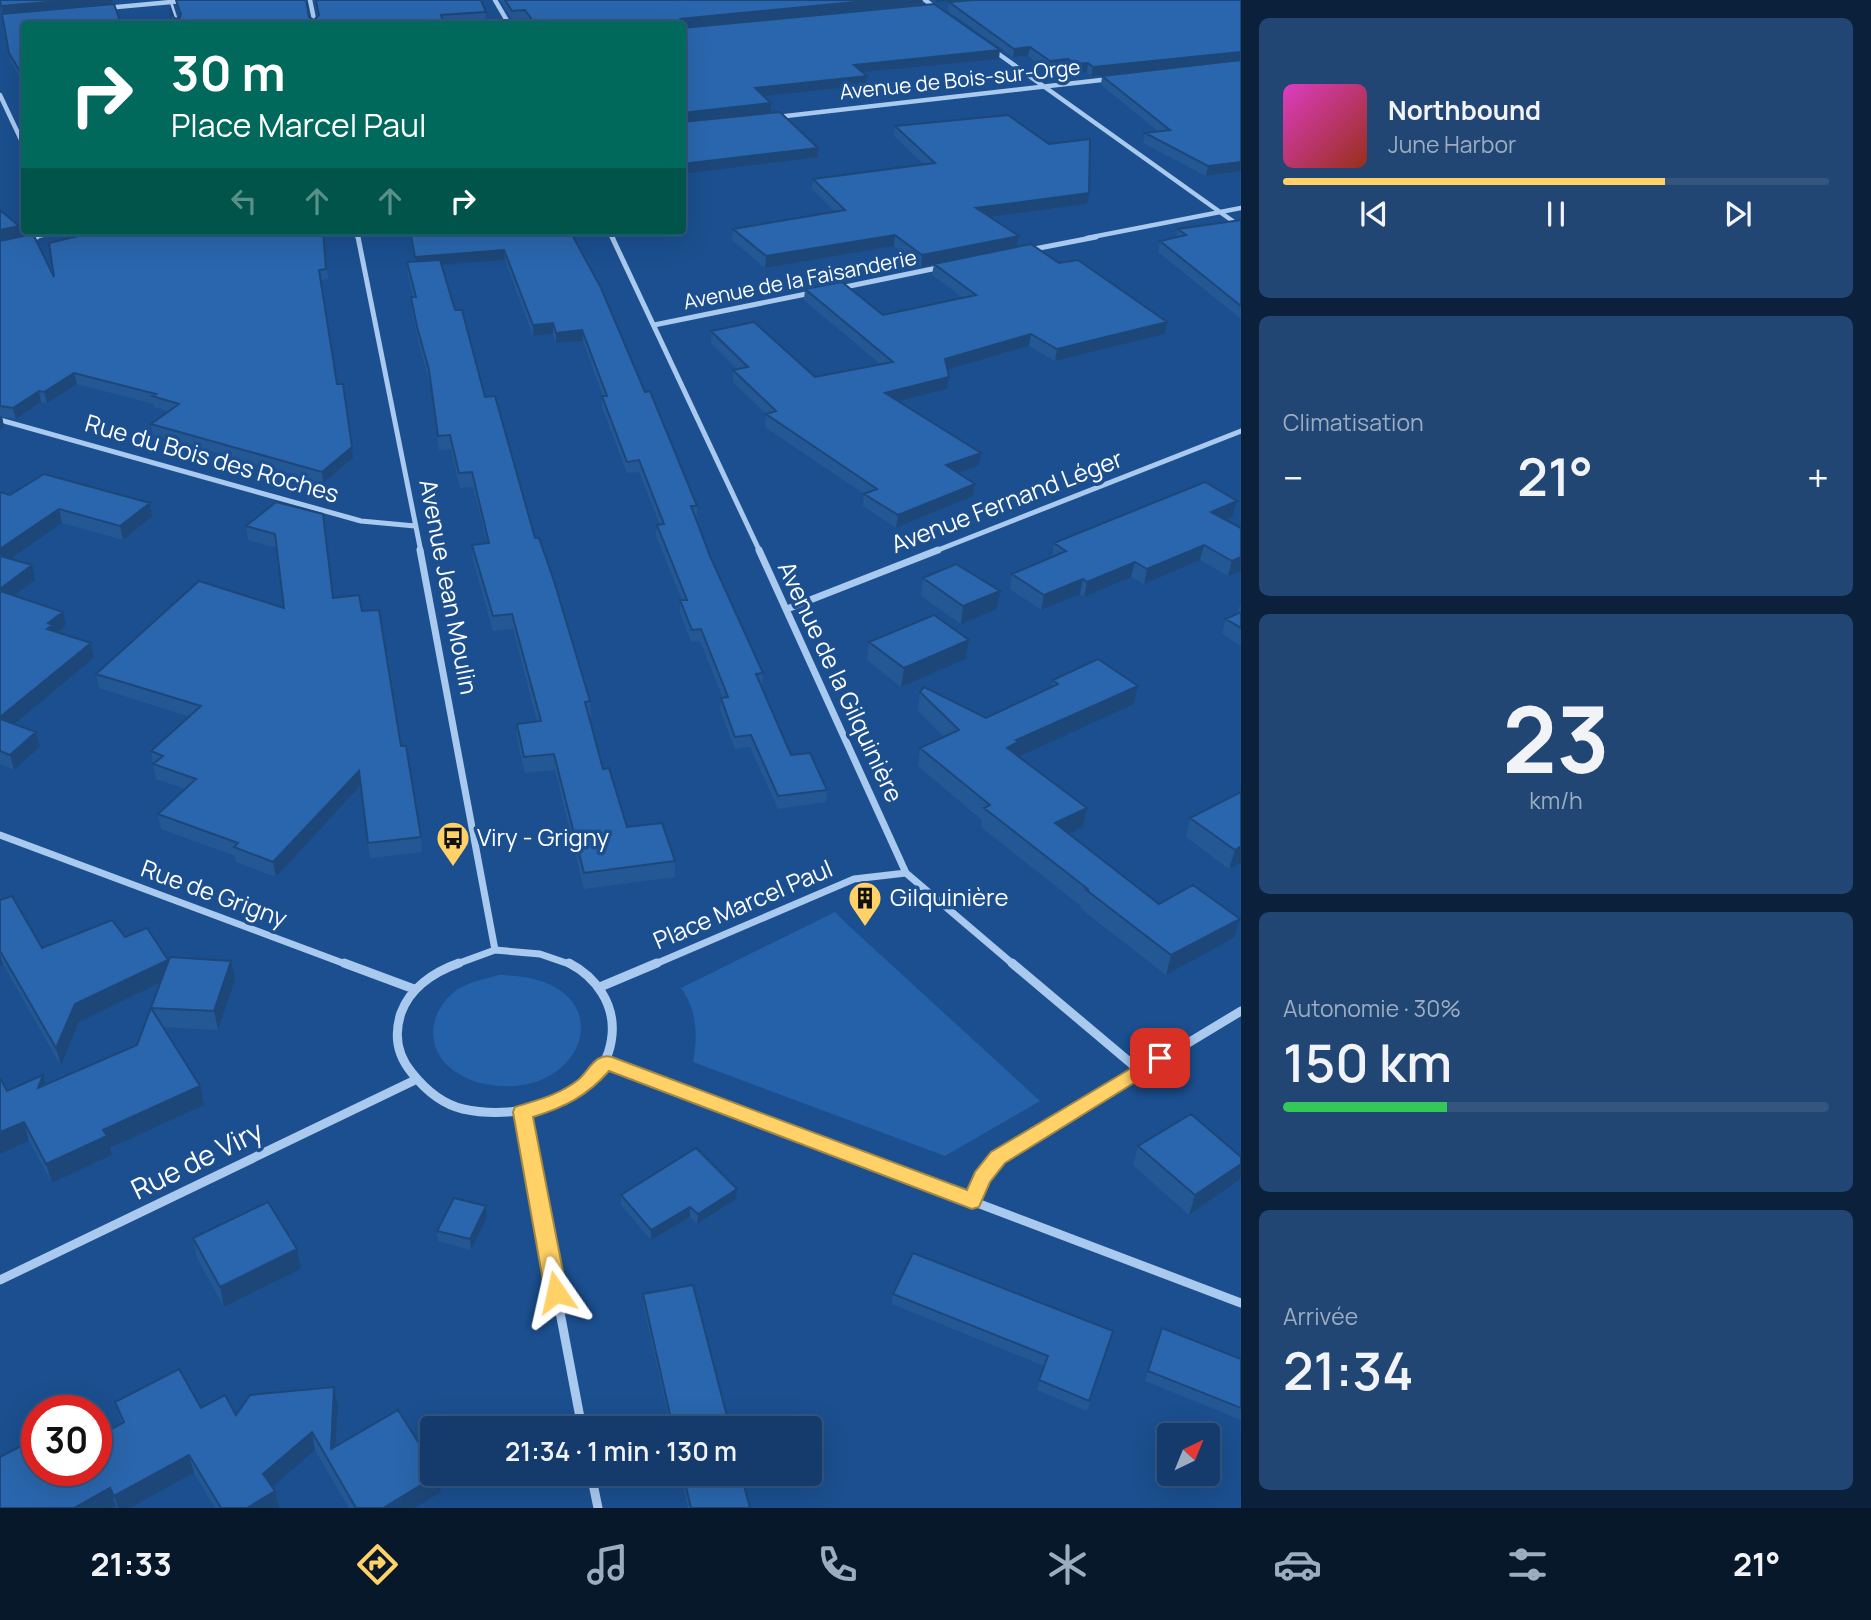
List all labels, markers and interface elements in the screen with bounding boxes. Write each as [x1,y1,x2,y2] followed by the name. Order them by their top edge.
[171,39,286,106] text: 30 m
[56,49,147,140] icon: right
[838,52,1082,106] street label: Avenue de Bois-sur-Orge
[1388,92,1541,128] text: Northbound
[171,103,426,147] text: Place Marcel Paul
[1388,128,1516,160] text: June Harbor
[225,182,263,220] icon: left
[298,182,336,220] icon: ahead
[371,182,409,220] icon: ahead
[444,182,482,220] icon: right
[1355,195,1393,233] icon: previous
[1537,195,1575,233] icon: pause
[1719,195,1757,233] icon: next
[681,243,919,315] street label: Avenue de la Faisanderie
[82,406,343,510] street label: Rue du Bois des Roches
[1283,406,1424,438] text: Climatisation
[886,441,1127,560] street label: Avenue Fernand Léger
[1517,441,1593,512] text: 21°
[1283,451,1304,503] text: −
[1807,451,1829,503] text: +
[412,476,487,697] street label: Avenue Jean Moulin
[771,556,912,807] street label: Avenue de la Gilquinière
[1502,676,1610,800] text: 23
[1529,784,1583,816] text: km/h
[434,819,472,868] bus stop icon: Viry - Grigny
[477,820,610,853] place label: Viry - Grigny
[137,851,292,934] street label: Rue de Grigny
[648,851,837,956] street label: Place Marcel Paul
[846,879,884,928] building icon: Gilquinière
[890,880,1009,913] place label: Gilquinière
[1283,992,1461,1024] text: Autonomie · 30%
[1283,1027,1452,1098] text: 150 km
[1130,1028,1190,1088] pin
[1141,1039,1179,1077] icon: arrive
[124,1111,269,1207] street label: Rue de Viry
[519,1255,593,1329] position arrow
[1283,1300,1358,1332] text: Arrivée
[1283,1335,1414,1406] text: 21:34
[21,1395,112,1486] speed limit sign: 30
[1157,1423,1220,1486] north arrow
[1157,1423,1220,1486] map controls
[505,1433,737,1469] text: 21:34 · 1 min · 130 m
[353,1540,402,1589] icon: directions
[583,1540,632,1589] icon: music
[813,1540,862,1589] icon: phone
[1043,1540,1092,1589] icon: climate
[1273,1540,1322,1589] icon: car
[1503,1540,1552,1589] icon: filters
[91,1542,172,1586] text: 21:33
[1733,1542,1780,1586] text: 21°

